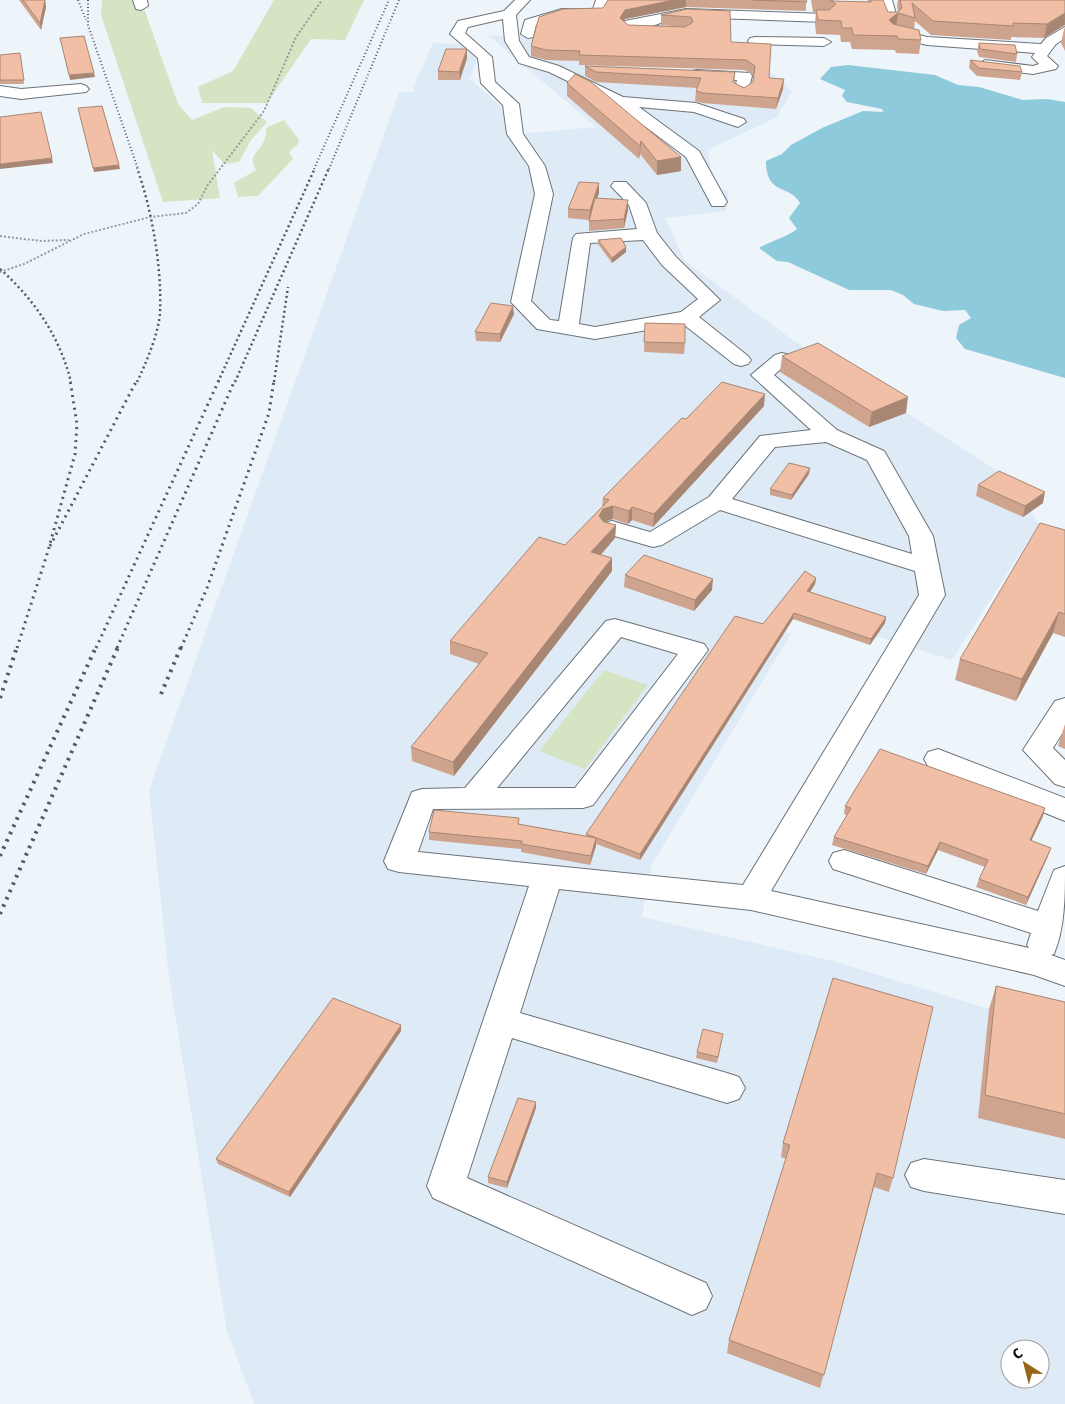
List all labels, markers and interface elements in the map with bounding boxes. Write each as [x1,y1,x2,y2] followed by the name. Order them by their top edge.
[1000,1339,1050,1389] north arrow
[1009,1345,1026,1363] text: С

